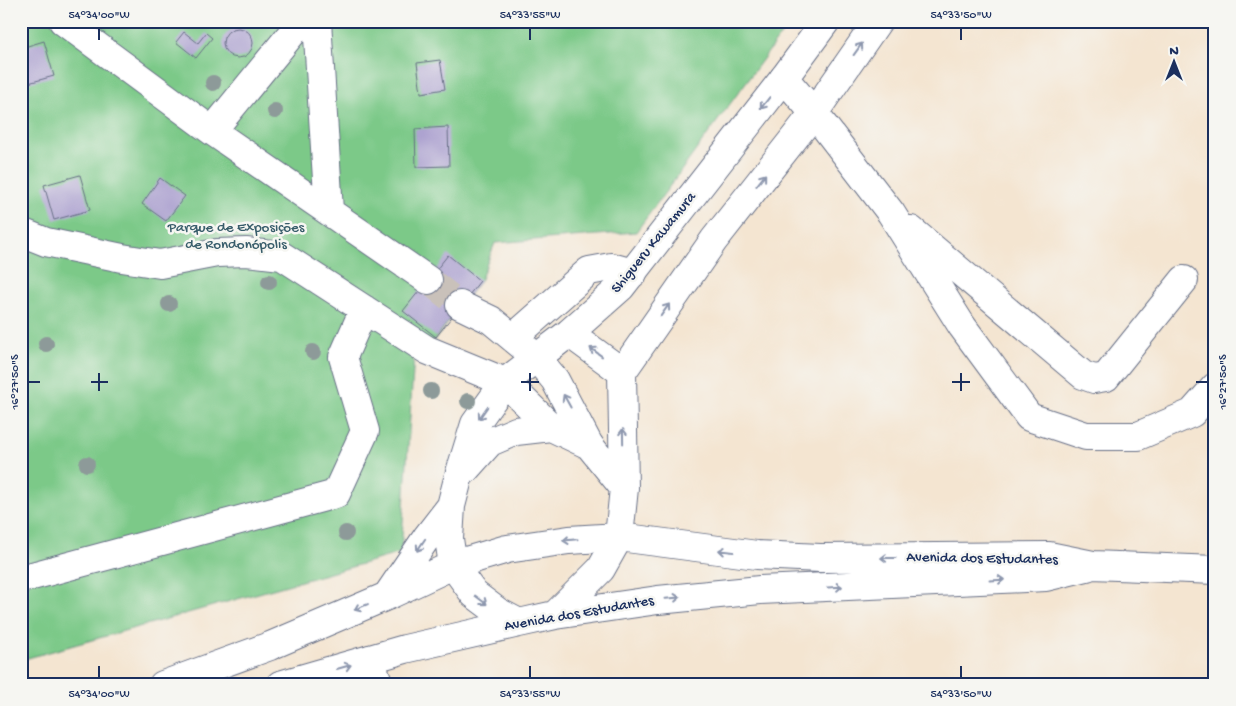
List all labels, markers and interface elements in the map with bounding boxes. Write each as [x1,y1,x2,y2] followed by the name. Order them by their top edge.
[68,9,130,23] text: 54°34'00"W
[500,9,560,23] text: 54°33'55"W
[930,9,992,23] text: 54°33'50"W
[1148,38,1198,88] north arrow
[853,42,863,56] one-way arrow
[1169,43,1179,60] text: N
[760,96,771,109] one-way arrow
[756,174,767,187] one-way arrow
[608,188,701,297] street label: Shigueru Kawamura
[167,219,305,254] park label: Parque de Exposições de Rondonópolis
[660,304,670,318] one-way arrow
[589,347,603,357] one-way arrow
[9,354,23,411] text: 16°27'50"S
[1217,354,1231,411] text: 16°27'50"S
[562,395,572,409] one-way arrow
[478,406,488,420] one-way arrow
[618,428,628,444] one-way arrow
[562,536,578,545] one-way arrow
[416,537,426,551] one-way arrow
[718,546,734,556] one-way arrow
[906,549,1058,569] street label: Avenida dos Estudantes
[880,553,896,563] one-way arrow
[989,575,1005,584] one-way arrow
[827,582,843,591] one-way arrow
[503,592,656,636] street label: Avenida dos Estudantes
[474,594,487,605] one-way arrow
[665,594,681,603] one-way arrow
[354,603,369,613] one-way arrow
[335,661,351,671] one-way arrow
[68,688,130,702] text: 54°34'00"W
[500,688,560,702] text: 54°33'55"W
[930,688,992,702] text: 54°33'50"W

